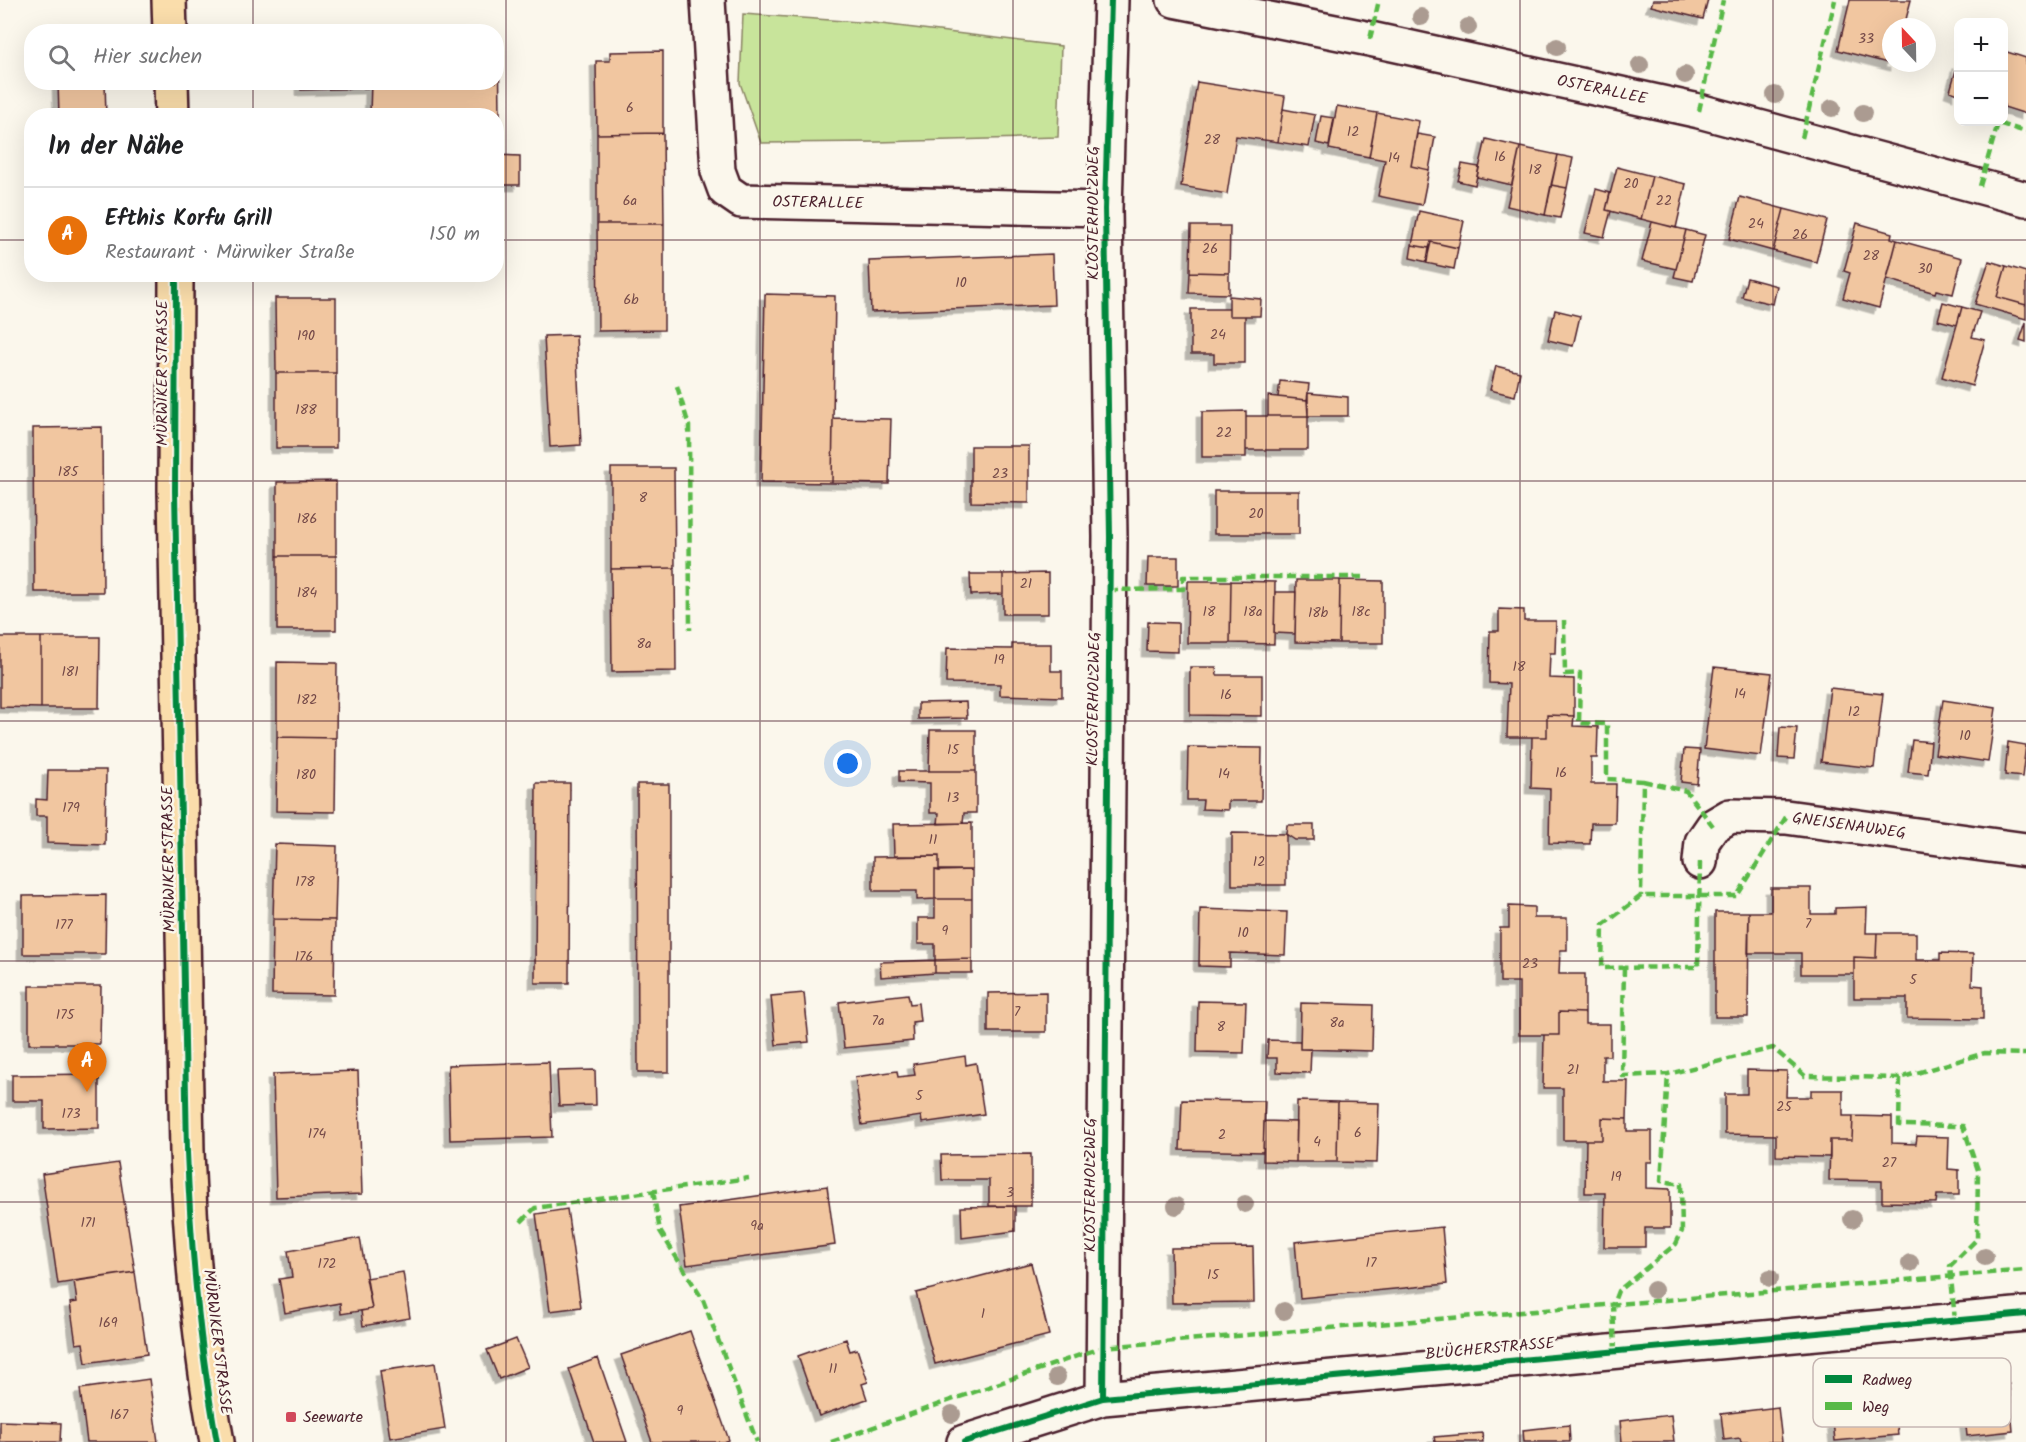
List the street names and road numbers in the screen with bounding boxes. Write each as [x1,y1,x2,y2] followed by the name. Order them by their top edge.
[1555,68,1650,112] street label: OSTERALLEE
[1081,146,1106,280] street label: KLOSTERHOLZWEG
[772,190,865,216] street label: OSTERALLEE
[150,299,175,446] street label: MÜRWIKER STRASSE
[1080,631,1108,767] street label: KLOSTERHOLZWEG
[155,785,183,932] street label: MÜRWIKER STRASSE
[1791,806,1907,846] street label: GNEISENAUWEG
[1078,1118,1103,1252] street label: KLOSTERHOLZWEG
[196,1268,238,1417] street label: MÜRWIKER STRASSE
[1424,1331,1556,1367] street label: BLÜCHERSTRASSE

